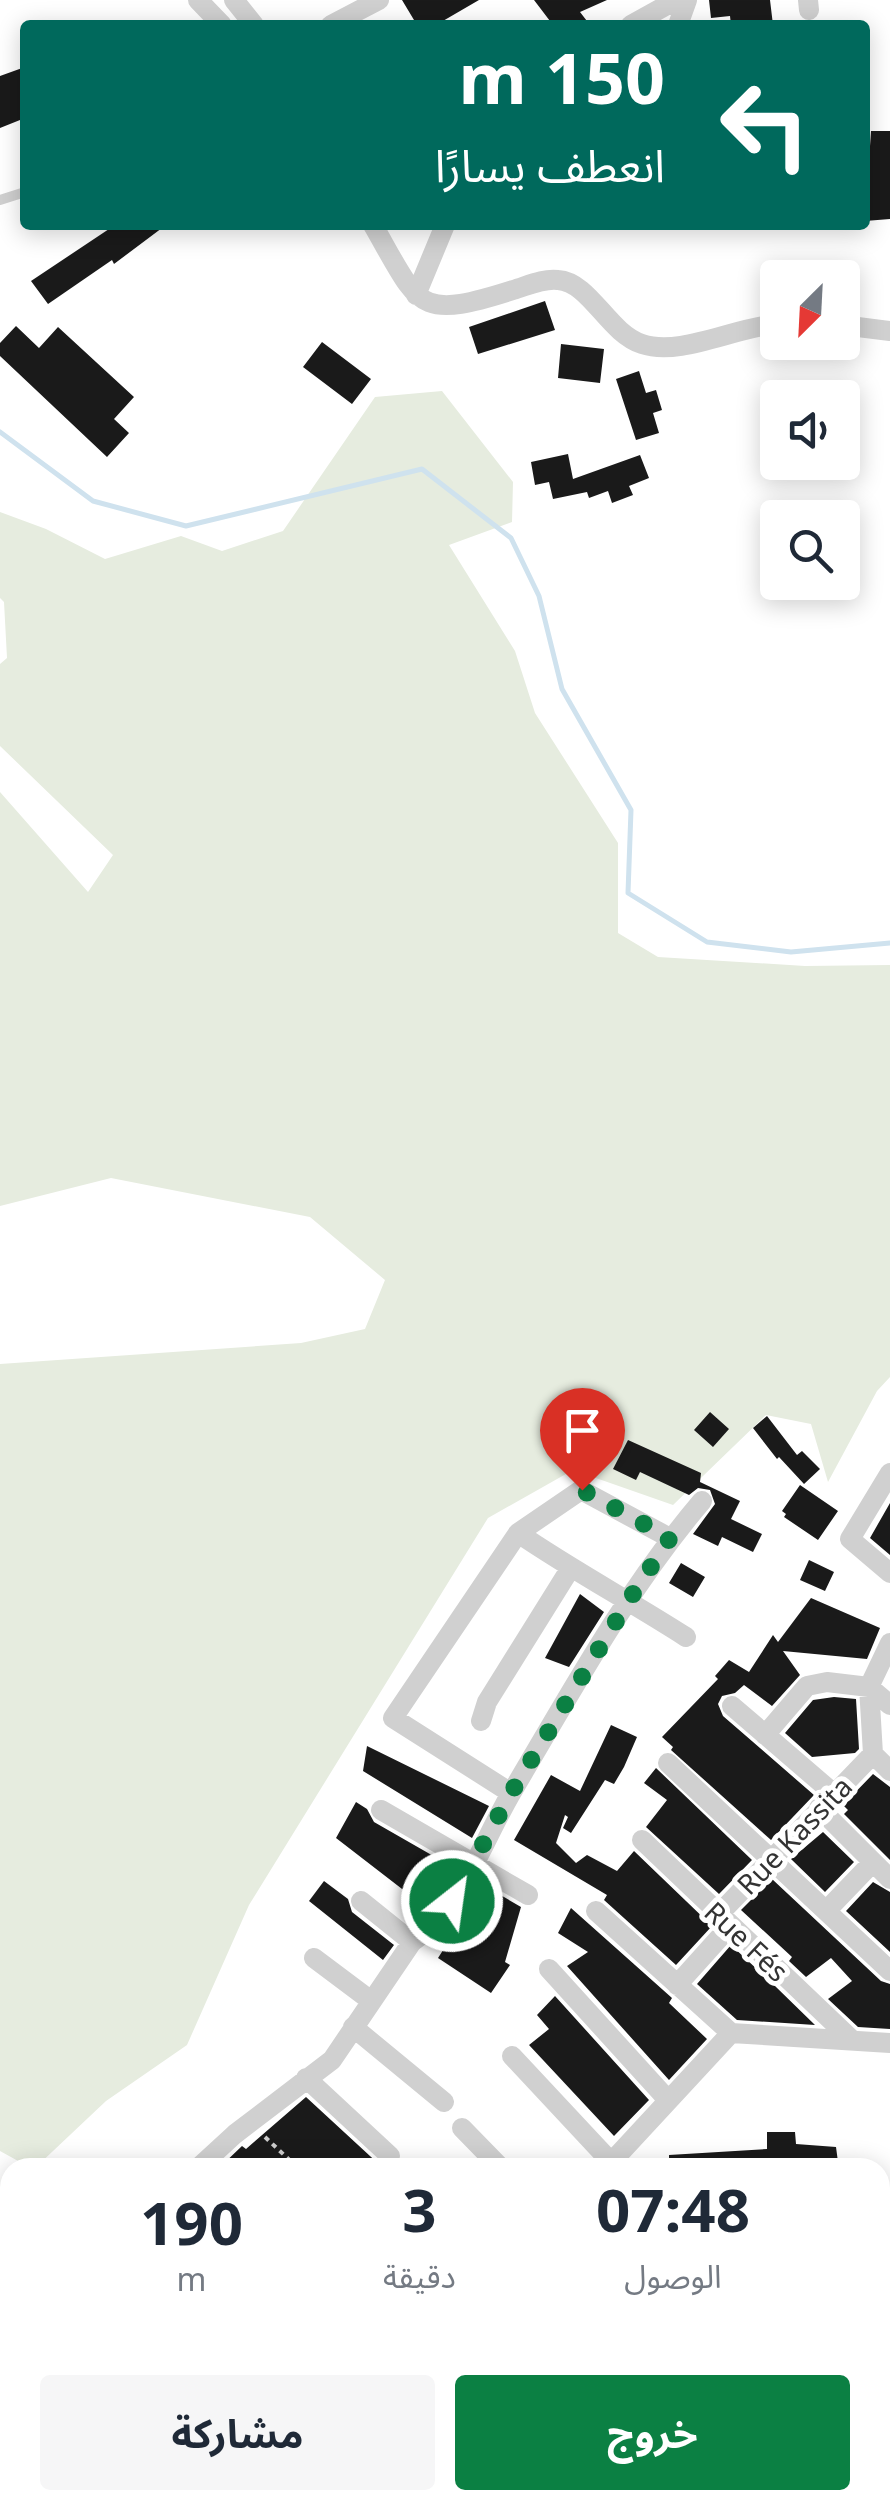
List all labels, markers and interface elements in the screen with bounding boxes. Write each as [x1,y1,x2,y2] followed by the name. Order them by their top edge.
[458,29,665,125] text: 150 m
[700,60,830,190] icon: left
[435,134,665,195] text: انعطف يسارًا
[760,260,860,360] north arrow
[760,260,860,600] map controls
[760,380,860,480] button: sound
[760,500,860,600] button: search
[540,1388,625,1491] pin
[555,1403,610,1458] icon: arrive
[728,1768,860,1902] street label: Rue Kassita
[400,1849,504,1953] position arrow
[697,1892,797,1990] street label: Rue Fés
[402,2168,437,2250] text: 3
[596,2168,750,2250] text: 07:48
[140,2181,243,2263] text: 190
[383,2254,456,2297] text: دقيقة
[624,2254,722,2297] text: الوصول
[177,2257,206,2300] text: m
[40,2375,435,2490] button: مشاركة
[455,2375,850,2490] button: خروج

